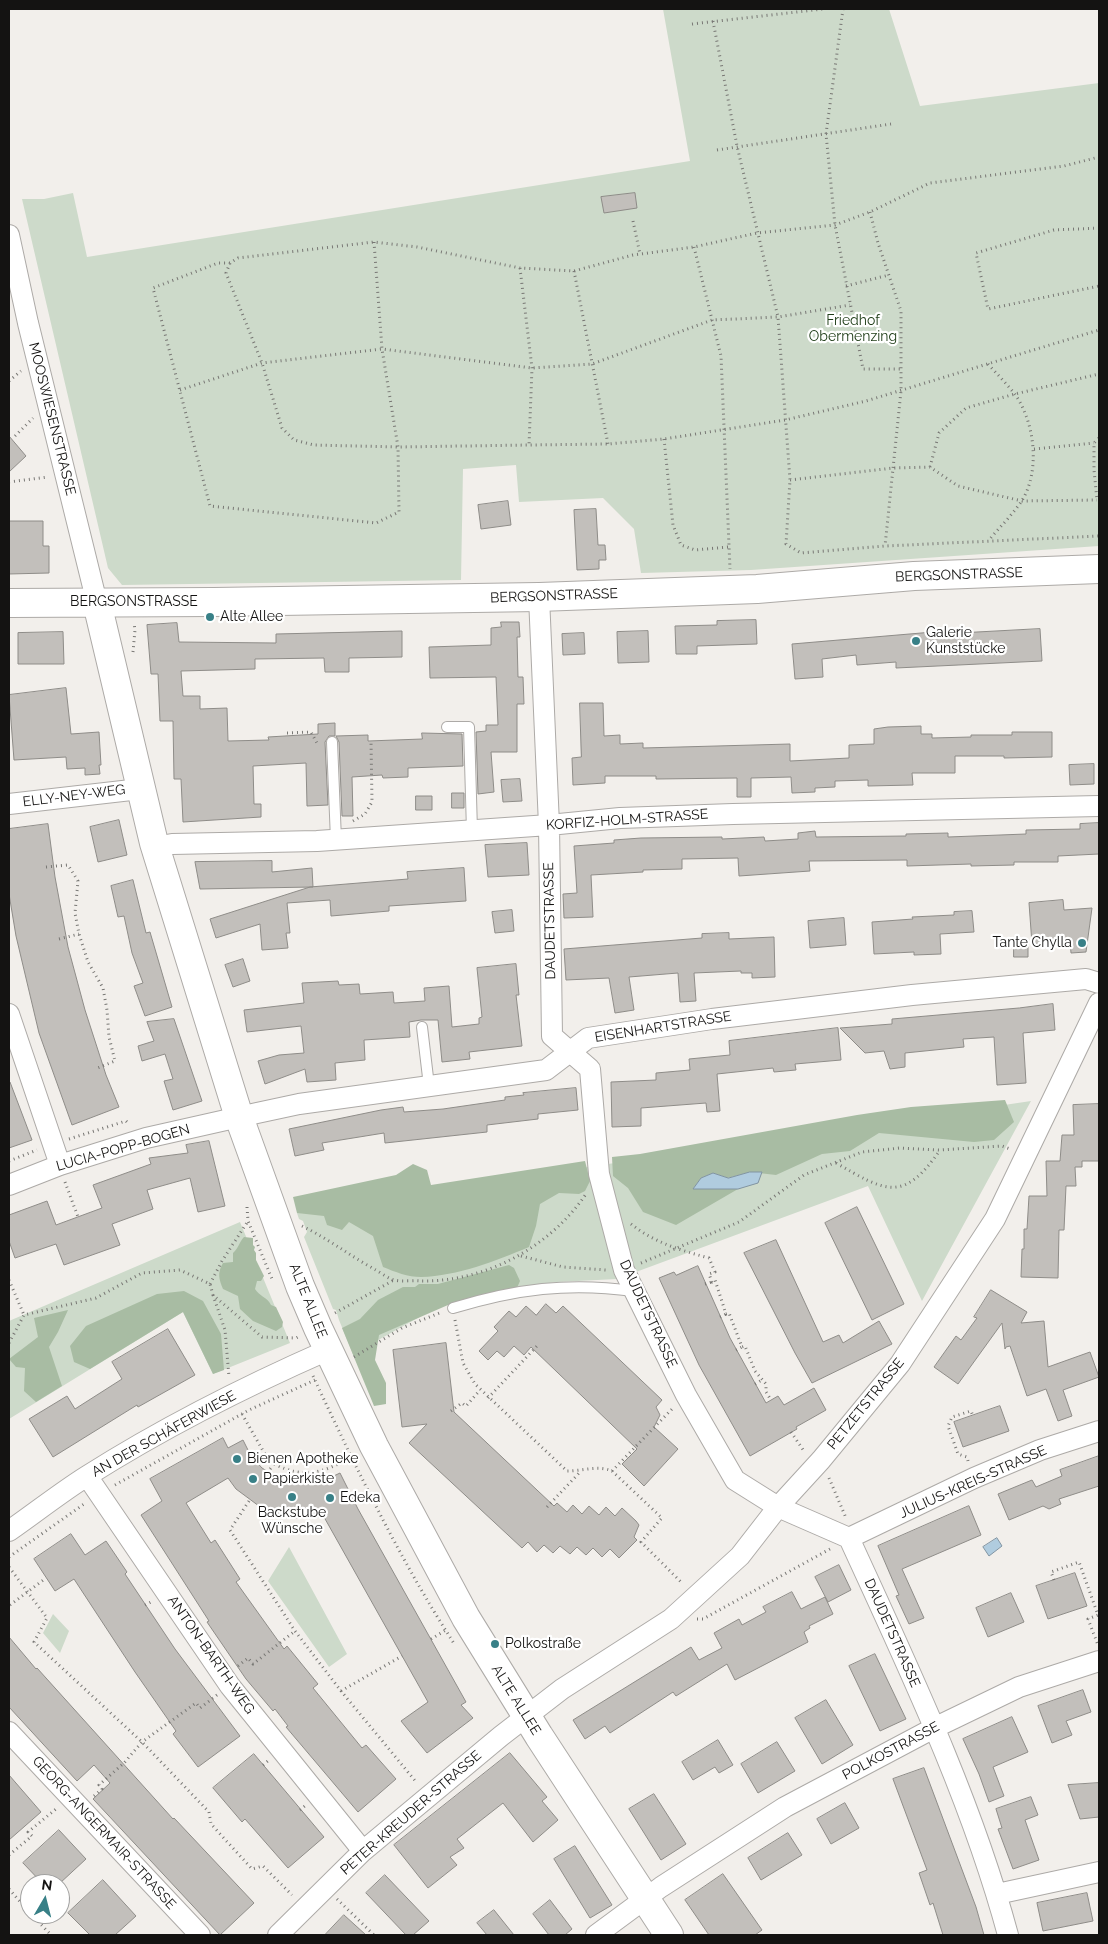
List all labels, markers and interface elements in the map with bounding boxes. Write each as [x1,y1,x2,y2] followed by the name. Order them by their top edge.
[809,313,897,346] park label: Friedhof Obermenzing
[25,341,79,497] street label: MOOSWIESENSTRASSE
[895,564,1023,586] street label: BERGSONSTRASSE
[490,585,618,607] street label: BERGSONSTRASSE
[70,594,198,610] street label: BERGSONSTRASSE
[220,609,283,625] place label: Alte Allee
[204,611,216,623] marker: Alte Allee
[926,625,1005,658] place label: Galerie Kunststücke
[910,635,922,647] marker: Galerie Kunststücke
[22,781,126,811] street label: ELLY-NEY-WEG
[545,806,709,834] street label: KORFIZ-HOLM-STRASSE
[541,862,559,980] street label: DAUDETSTRASSE
[992,935,1072,951] place label: Tante Chylla
[1076,937,1088,949] marker: Tante Chylla
[593,1008,733,1046] street label: EISENHARTSTRASSE
[54,1121,192,1175] street label: LUCIA-POPP-BOGEN
[616,1257,680,1371] street label: DAUDETSTRASSE
[285,1261,331,1341] street label: ALTE ALLEE
[824,1355,908,1453] street label: PETZETSTRASSE
[89,1387,239,1481] street label: AN DER SCHÄFERWIESE
[897,1442,1049,1522] street label: JULIUS-KREIS-STRASSE
[247,1451,358,1467] place label: Bienen Apotheke
[231,1453,243,1465] marker: Bienen Apotheke
[263,1471,334,1487] place label: Papierkiste
[247,1473,259,1485] marker: Papierkiste
[340,1490,380,1506] place label: Edeka
[286,1491,298,1503] marker: Backstube Wünsche
[324,1492,336,1504] marker: Edeka
[258,1505,326,1538] place label: Backstube Wünsche
[860,1576,924,1690] street label: DAUDETSTRASSE
[164,1593,258,1717] street label: ANTON-BARTH-WEG
[505,1636,581,1652] place label: Polkostraße
[489,1638,501,1650] marker: Polkostraße
[488,1662,544,1738] street label: ALTE ALLEE
[840,1718,942,1784] street label: POLKOSTRASSE
[337,1747,485,1879] street label: PETER-KREUDER-STRASSE
[29,1753,179,1913] street label: GEORG-ANGERMAIR-STRASSE
[20,1874,70,1924] north arrow

